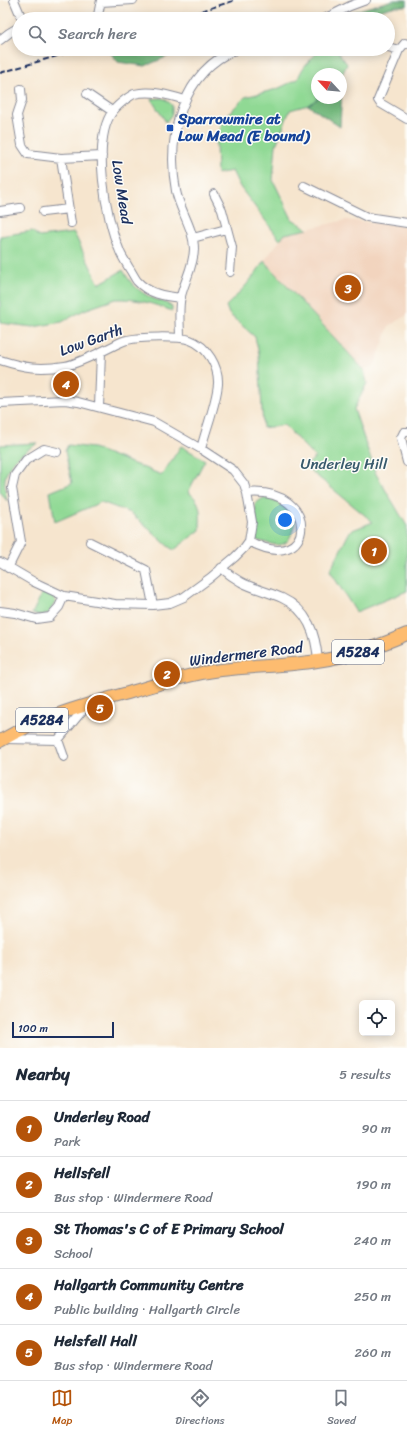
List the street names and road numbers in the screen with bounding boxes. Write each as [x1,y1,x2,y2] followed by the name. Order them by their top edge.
[104,158,140,227] street label: Low Mead
[56,316,126,363] street label: Low Garth
[188,634,305,674] street label: Windermere Road
[332,640,384,664] road number: A5284
[16,708,68,732] road number: A5284

